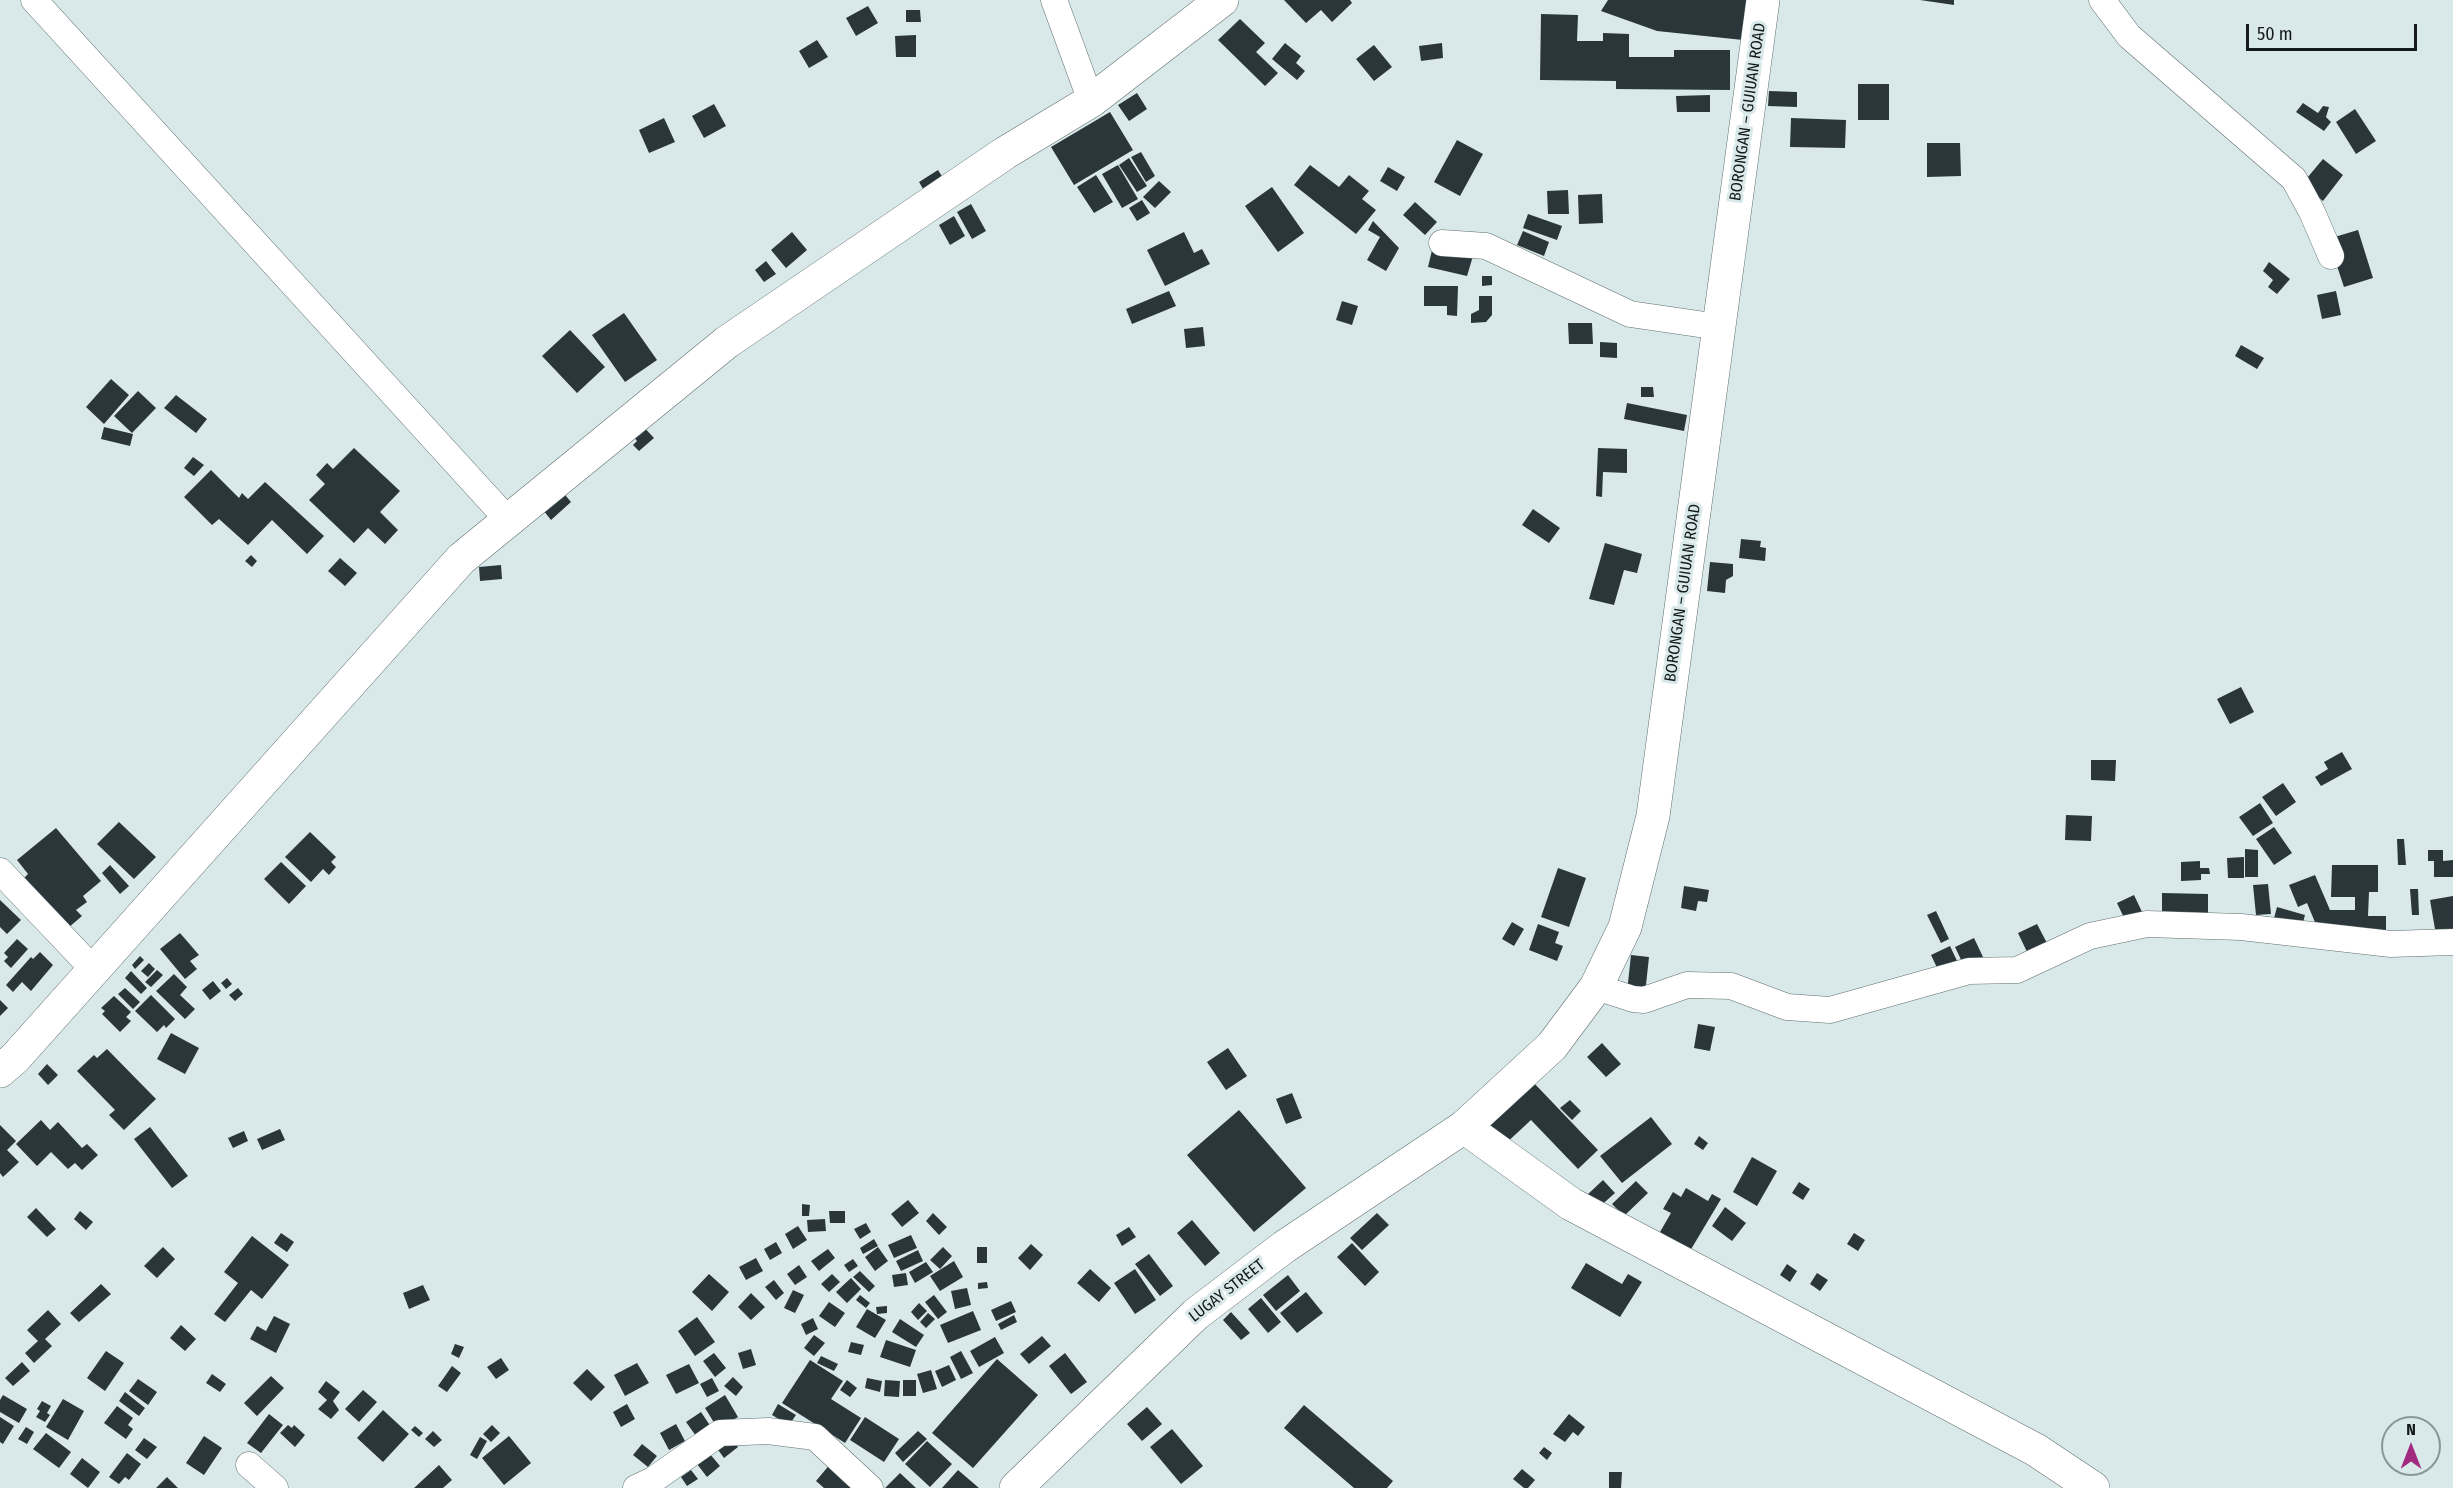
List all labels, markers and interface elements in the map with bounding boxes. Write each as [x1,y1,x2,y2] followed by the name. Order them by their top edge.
[2249,12,2420,50] scale bar
[1726,22,1770,202] street label: BORONGAN – GUIUAN ROAD
[2257,23,2293,45] text: 50 m
[1661,503,1705,683] street label: BORONGAN – GUIUAN ROAD
[1185,1255,1269,1327] street label: LUGAY STREET
[2381,1416,2441,1476] north arrow
[2406,1420,2416,1439] text: N

